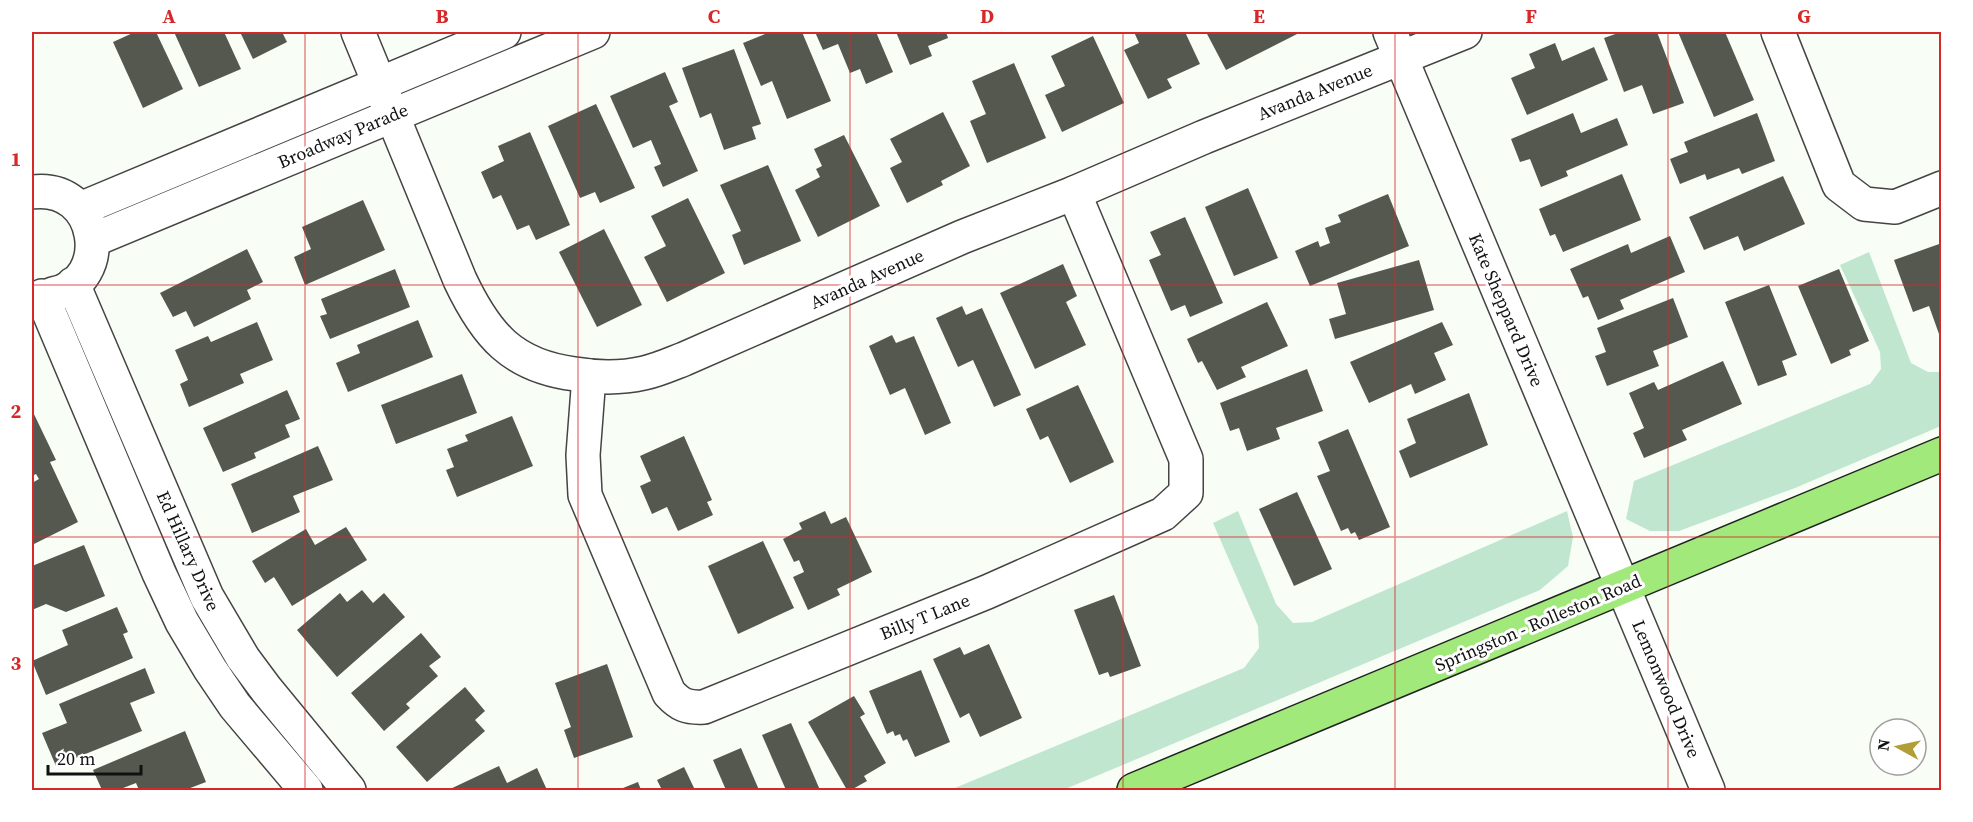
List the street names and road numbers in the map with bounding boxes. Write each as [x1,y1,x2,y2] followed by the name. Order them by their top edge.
[1254,57,1376,126] street label: Avanda Avenue
[274,97,412,174] street label: Broadway Parade
[1463,229,1550,390] street label: Kate Sheppard Drive
[806,242,928,315] street label: Avanda Avenue
[151,487,226,615] street label: Ed Hillary Drive
[1431,568,1645,677] street label: Springston - Rolleston Road
[876,587,973,646] street label: Billy T Lane
[1626,616,1707,762] street label: Lemonwood Drive

